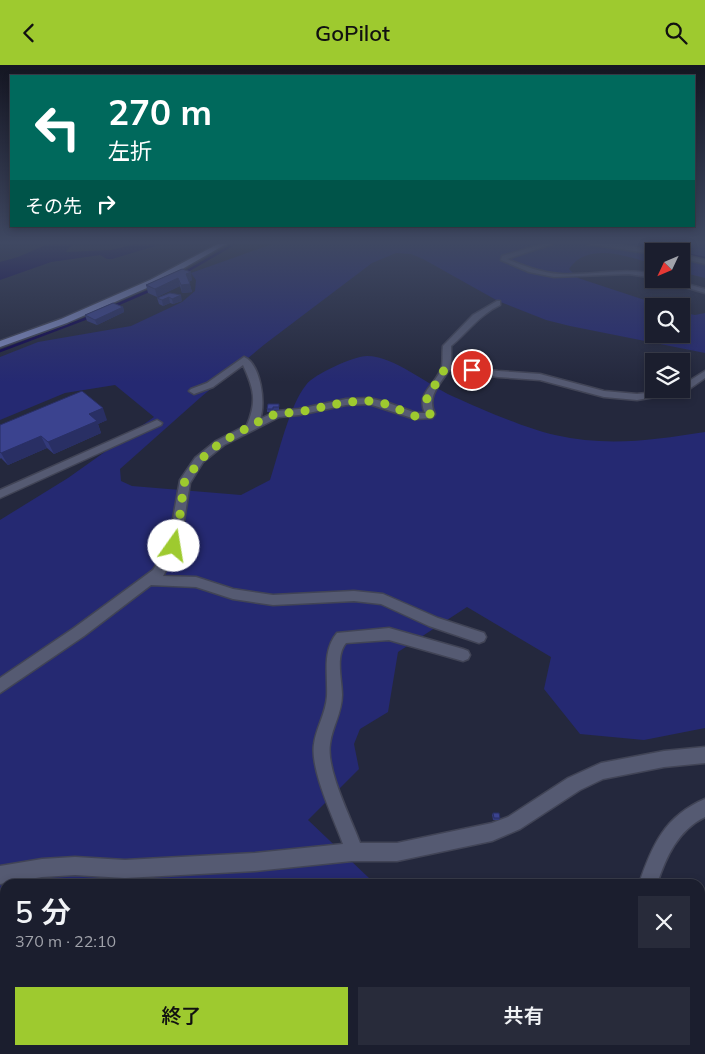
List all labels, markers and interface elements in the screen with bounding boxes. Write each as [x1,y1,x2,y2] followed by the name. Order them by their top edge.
[15,19,43,47] icon: back
[315,19,390,47] text: GoPilot
[662,19,690,47] icon: search
[108,90,212,134] text: 270 m
[25,95,90,160] icon: left
[108,137,152,165] text: 左折
[92,190,120,218] icon: right
[25,194,82,218] text: その先
[645,243,690,287] north arrow
[645,243,690,398] map controls
[645,298,690,343] button: search
[451,349,493,391] pin
[645,353,690,398] button: layers
[458,356,486,384] icon: arrive
[147,519,199,571] position arrow
[15,893,71,931] text: 5 分
[638,896,690,948] button: close
[15,931,116,951] text: 370 m · 22:10
[15,987,348,1045] button: 終了
[358,987,690,1045] button: 共有

